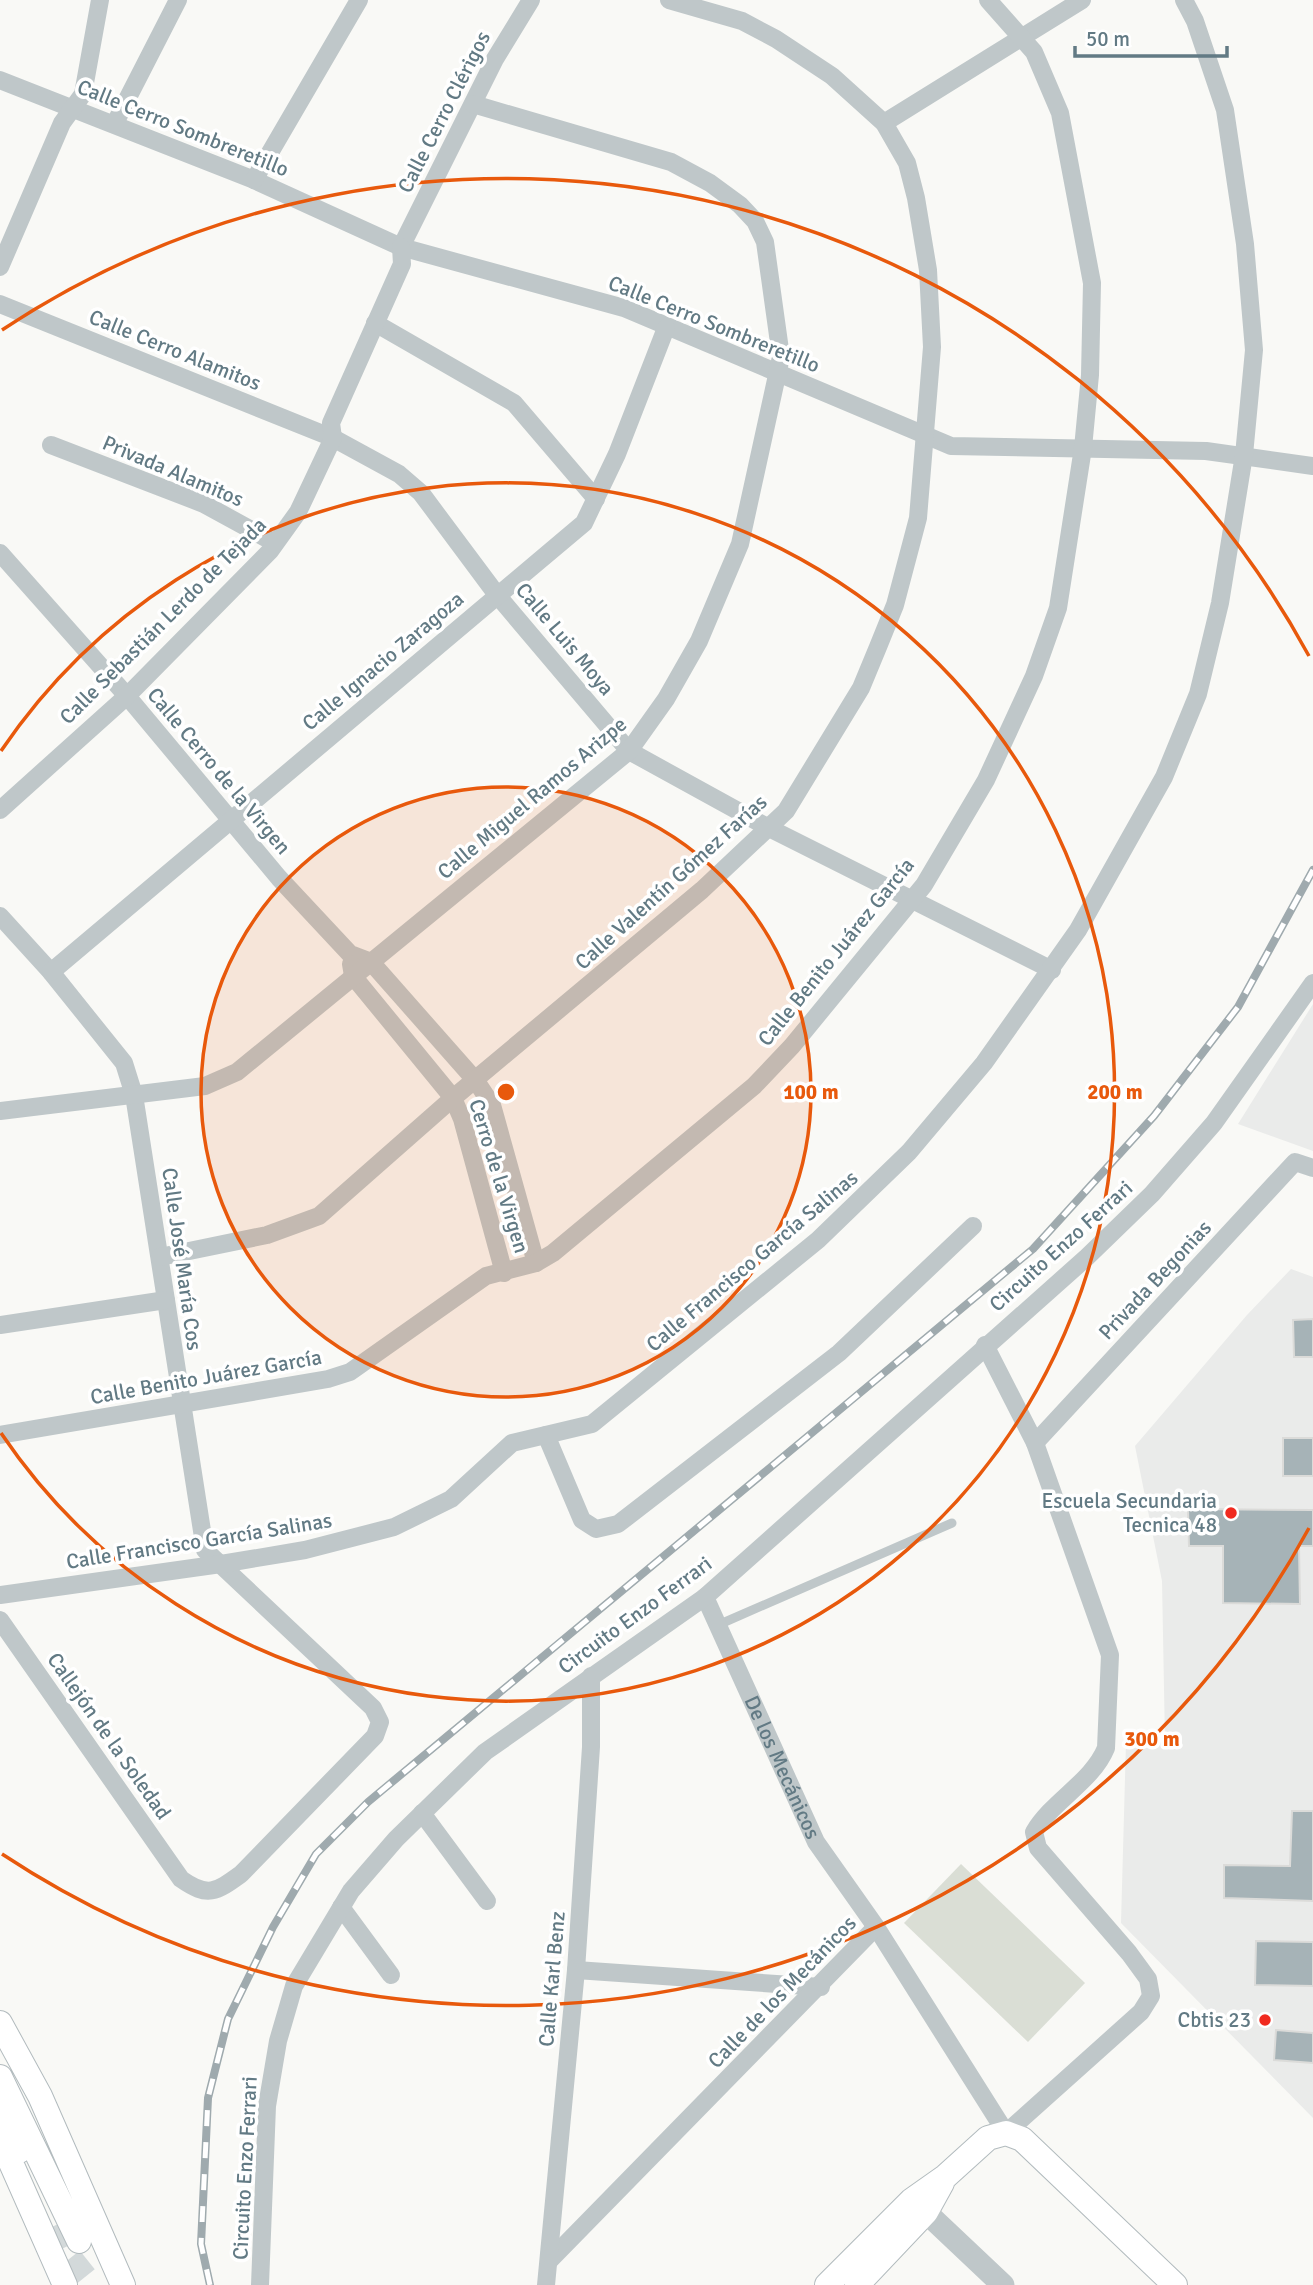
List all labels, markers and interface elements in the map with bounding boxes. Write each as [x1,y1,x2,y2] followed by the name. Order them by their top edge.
[1075,14,1227,58] scale bar
[1086,26,1130,52] text: 50 m
[392,27,496,197] street label: Calle Cerro Clérigos
[73,74,293,182] street label: Calle Cerro Sombreretillo
[604,270,824,378] street label: Calle Cerro Sombreretillo
[85,304,265,396] street label: Calle Cerro Alamitos
[99,430,247,512] street label: Privada Alamitos
[54,512,272,730] street label: Calle Sebastián Lerdo de Tejada
[510,577,620,701] street label: Calle Luis Moya
[297,586,469,736] street label: Calle Ignacio Zaragoza
[142,682,296,860] street label: Calle Cerro de la Virgen
[432,711,632,885] street label: Calle Miguel Ramos Arizpe
[570,789,772,975] street label: Calle Valentín Gómez Farías
[752,853,920,1051] street label: Calle Benito Juárez García
[783,1079,839,1105] text: 100 m
[1087,1079,1143,1105] text: 200 m
[494,1080,518,1104] centre of rings
[463,1096,535,1256] street label: Cerro de la Virgen
[641,1165,863,1357] street label: Calle Francisco García Salinas
[156,1166,208,1352] street label: Calle José María Cos
[984,1175,1138,1317] street label: Circuito Enzo Ferrari
[1093,1215,1217,1345] street label: Privada Begonias
[88,1344,324,1410] street label: Calle Benito Juárez García
[1041,1488,1217,1538] place label: Escuela Secundaria Tecnica 48
[1223,1505,1239,1521] marker: Escuela Secundaria Tecnica 48
[64,1507,334,1575] street label: Calle Francisco García Salinas
[553,1550,717,1680] street label: Circuito Enzo Ferrari
[42,1647,176,1825] street label: Callejón de la Soledad
[738,1692,826,1843] street label: De los Mecánicos
[1124,1726,1180,1752] text: 300 m
[533,1910,571,2048] street label: Calle Karl Benz
[702,1910,862,2074] street label: Calle de los Mecánicos
[1178,2007,1251,2033] place label: Cbtis 23
[1257,2012,1273,2028] marker: Cbtis 23
[227,2076,263,2260] street label: Circuito Enzo Ferrari

